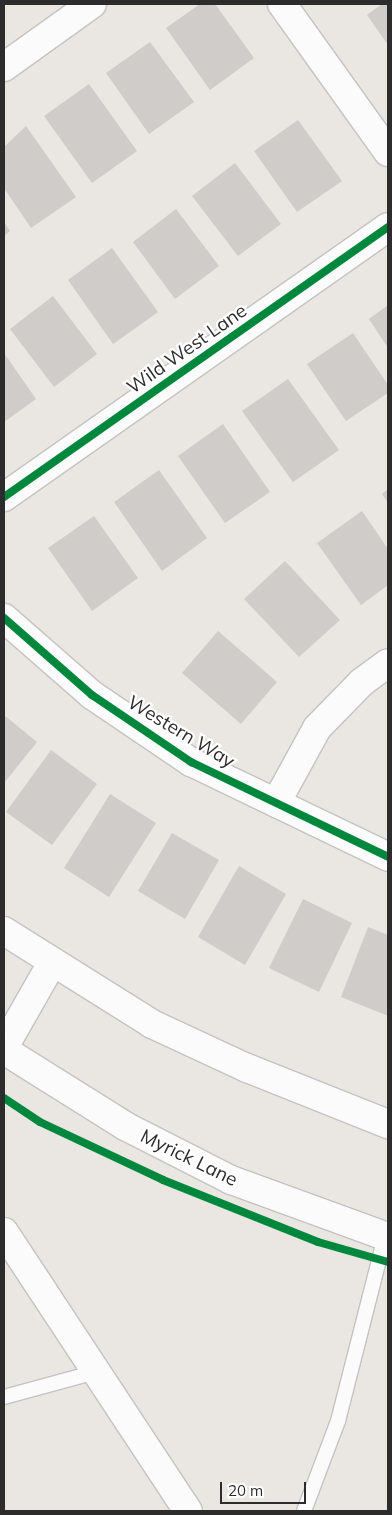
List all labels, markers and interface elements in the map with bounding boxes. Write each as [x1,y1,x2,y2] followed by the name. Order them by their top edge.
[123,299,251,399] street label: Wild West Lane
[123,691,239,773] street label: Western Way
[137,1125,241,1191] street label: Myrick Lane
[222,1472,308,1504] scale bar
[228,1481,263,1500] text: 20 m

